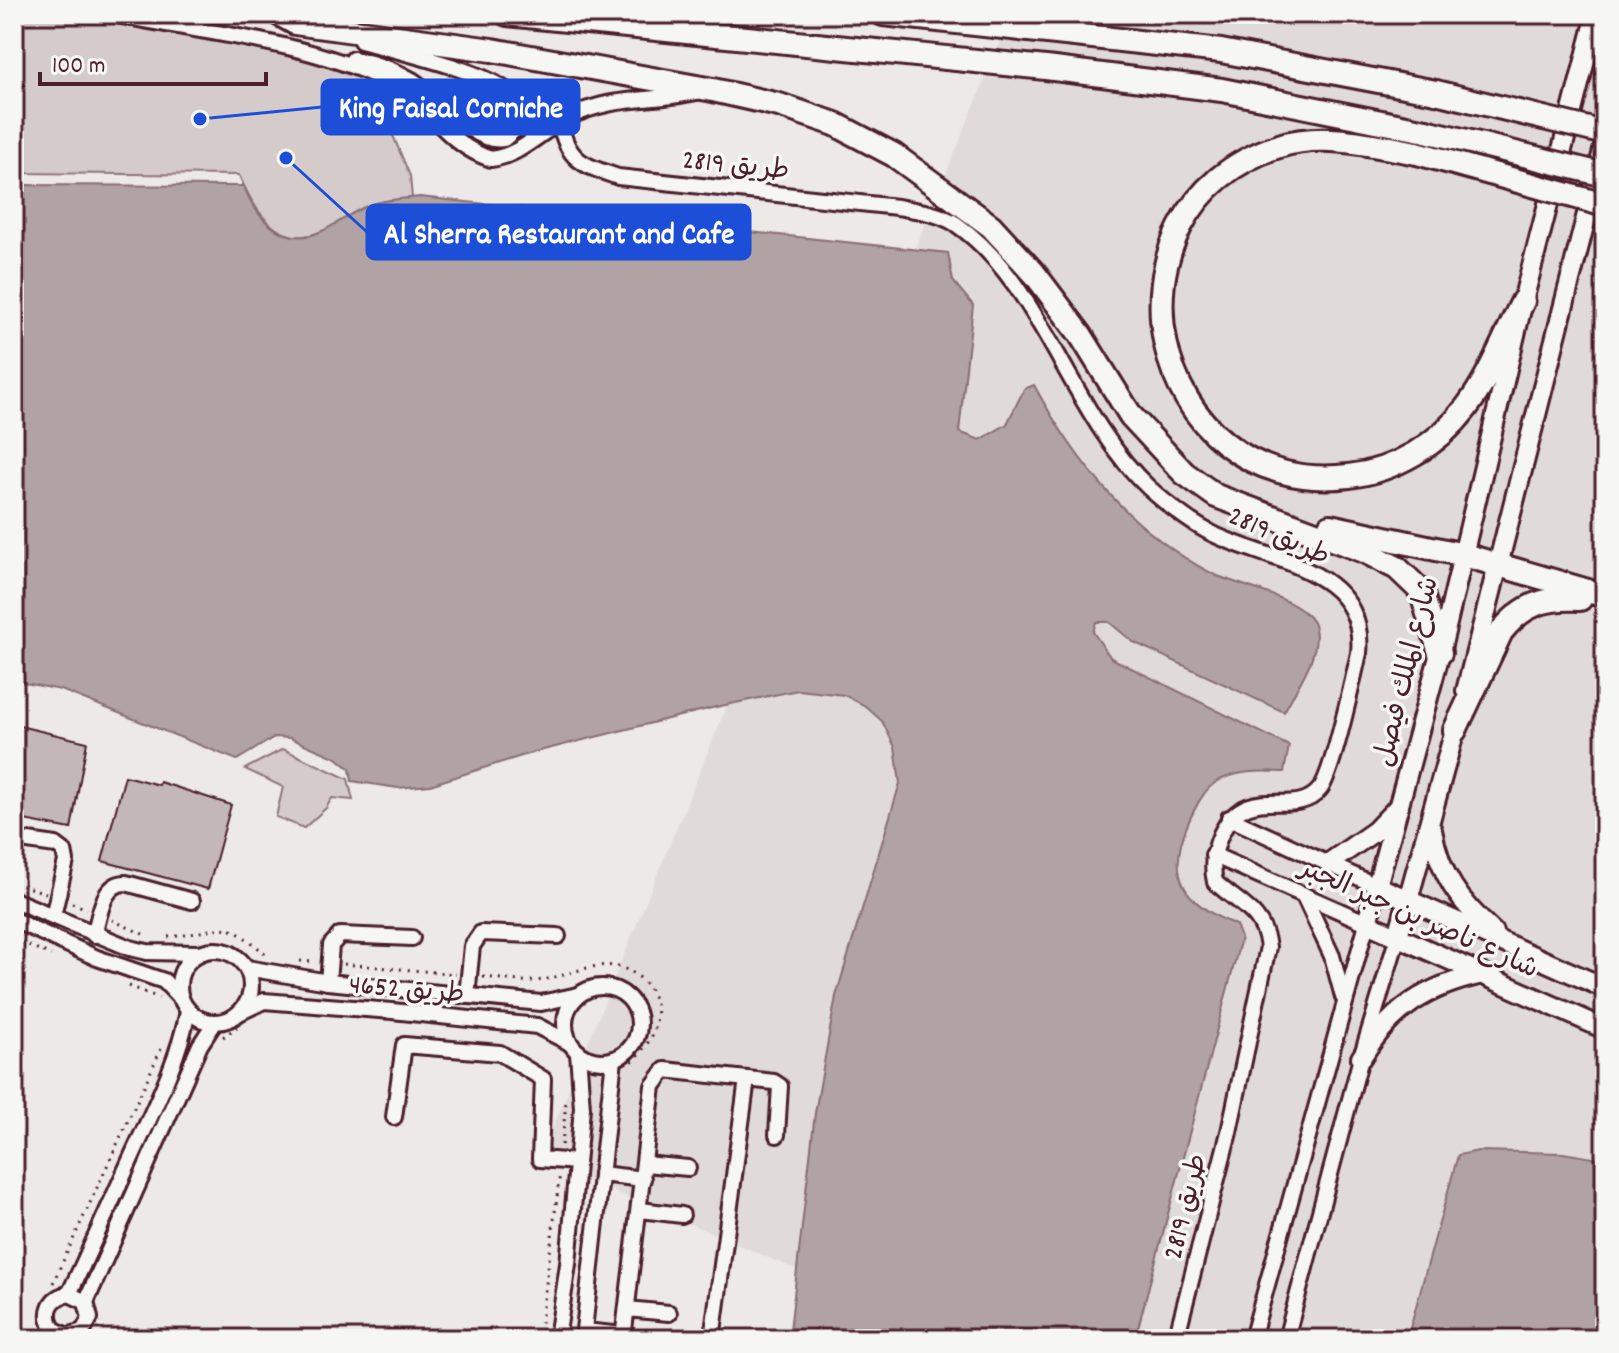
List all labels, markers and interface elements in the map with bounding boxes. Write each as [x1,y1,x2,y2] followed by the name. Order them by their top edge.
[40,36,266,86] scale bar
[52,50,105,84] text: 100 m
[322,80,579,134] callout: King Faisal Corniche
[339,90,563,133] text: King Faisal Corniche
[680,142,791,193] street label: طريق 2819
[367,205,750,259] callout: Al Sherra Restaurant and Cafe
[384,216,734,259] text: Al Sherra Restaurant and Cafe
[1221,498,1335,579] street label: طريق 2819
[1366,573,1452,771] street label: شارع الملك فيصل
[1290,849,1544,991] street label: شارع ناصر بن جبر الجبر
[347,967,466,1017] street label: طريق 4652
[1155,1150,1220,1264] street label: طريق 2819

